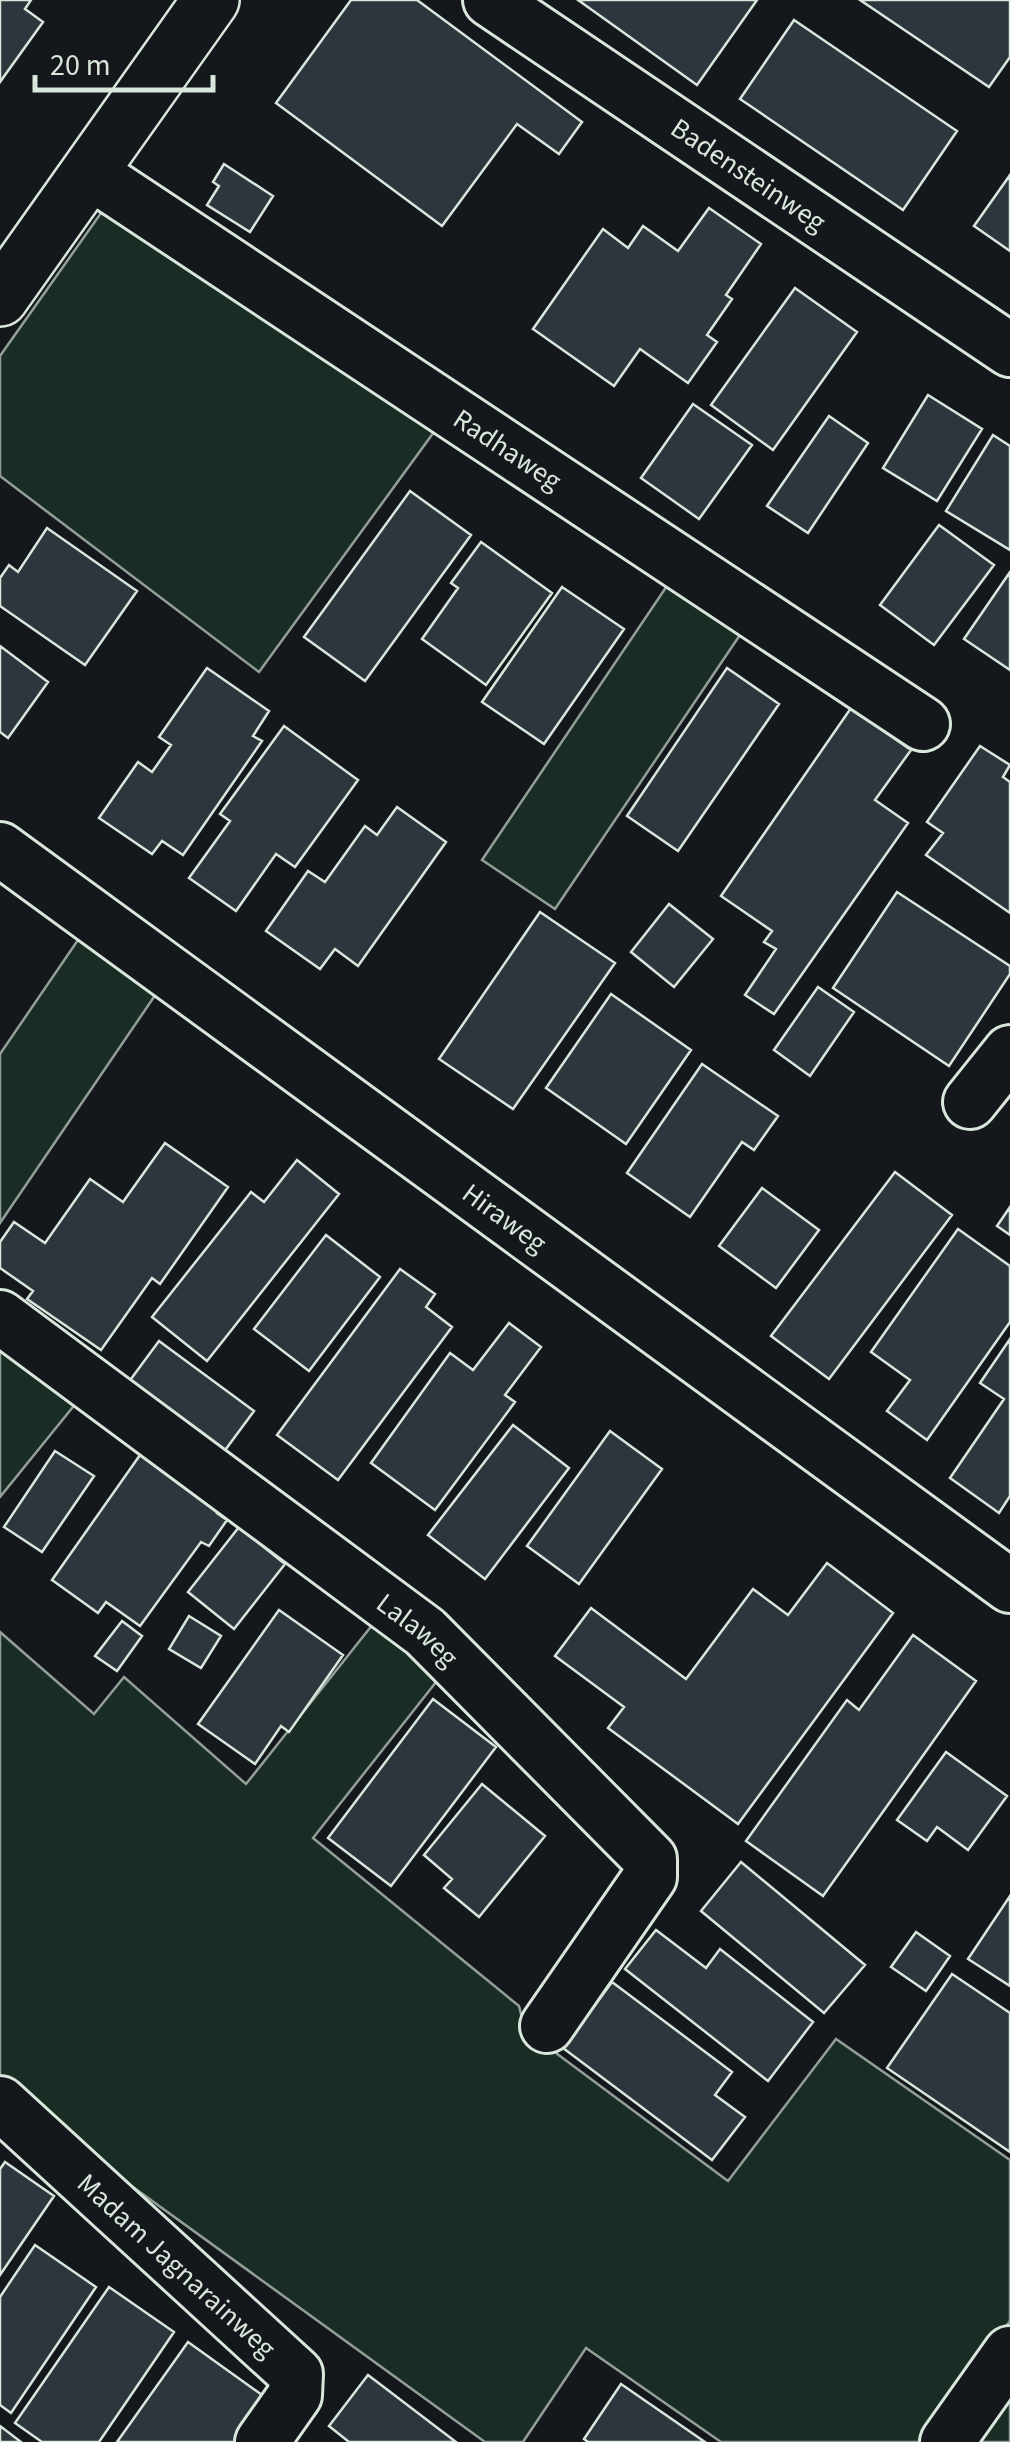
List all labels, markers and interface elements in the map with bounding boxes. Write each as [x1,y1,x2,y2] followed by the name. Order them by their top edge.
[35,30,212,92] scale bar
[50,44,111,87] text: 20 m
[663,108,834,242] street label: Badensteinweg
[445,399,569,500] street label: Radhaweg
[454,1174,555,1263] street label: Hiraweg
[368,1584,468,1676] street label: Lalaweg
[68,2164,285,2367] street label: Madam Jagnarainweg

